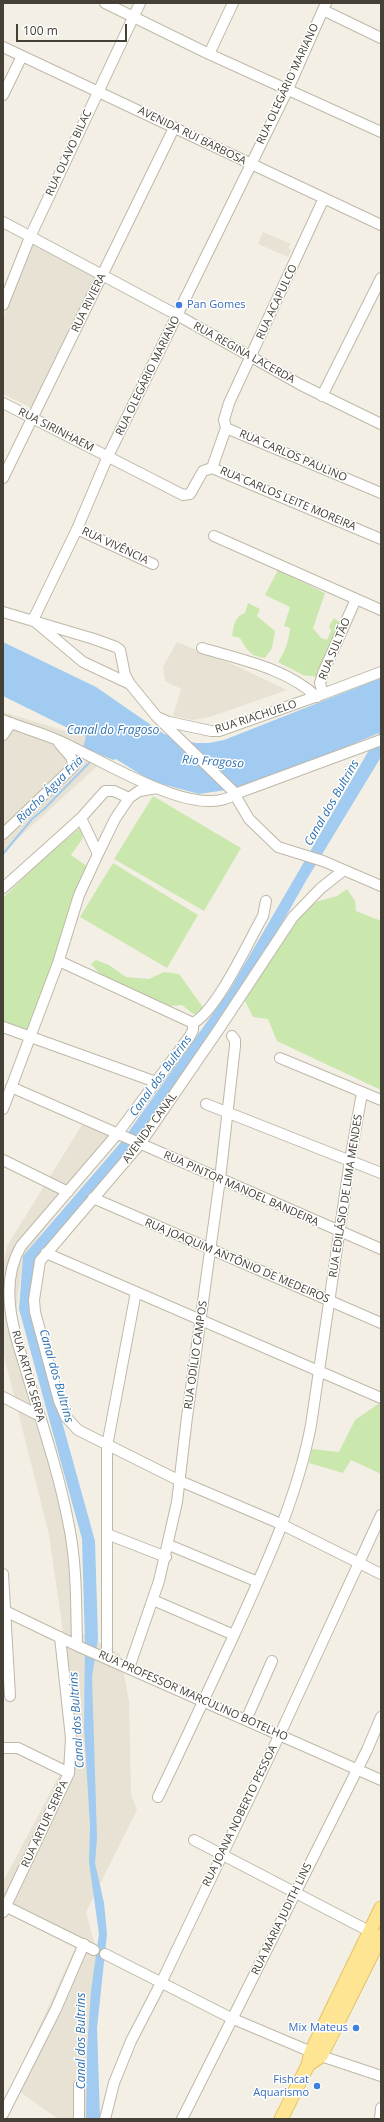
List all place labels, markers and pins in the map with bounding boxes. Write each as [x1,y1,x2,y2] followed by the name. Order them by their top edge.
[187,298,246,312] place label: Pan Gomes
[174,300,184,310] marker: Pan Gomes
[289,2021,348,2035] place label: Mix Mateus
[351,2023,361,2033] marker: Mix Mateus
[253,2073,309,2099] place label: Fishcat Aquarismo
[312,2081,322,2091] marker: Fishcat Aquarismo

